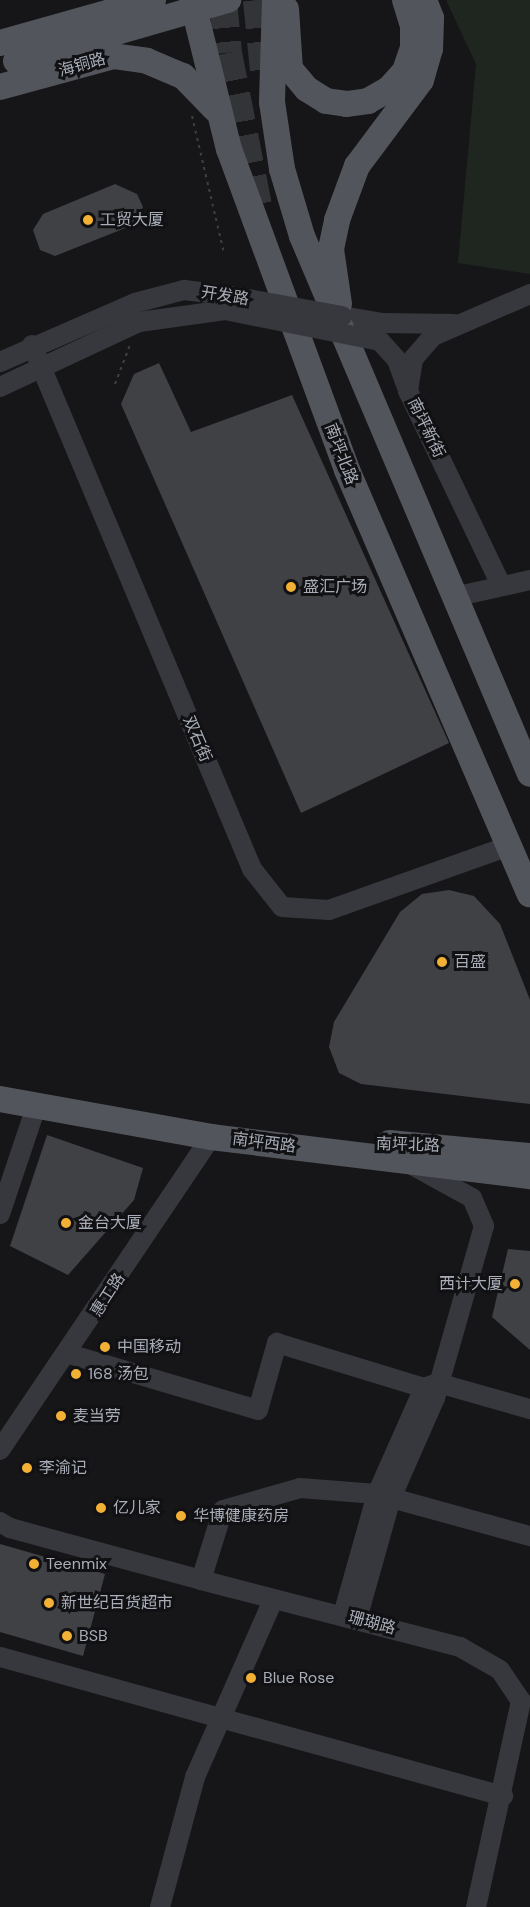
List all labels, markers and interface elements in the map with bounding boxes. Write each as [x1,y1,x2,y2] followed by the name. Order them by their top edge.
[56,49,108,81] street label: 海铜路
[100,210,164,230] place label: 工贸大厦
[81,213,95,227] marker: 工贸大厦
[200,283,250,309] street label: 开发路
[403,395,449,461] street label: 南坪新街
[321,421,361,487] street label: 南坪北路
[303,577,367,597] place label: 盛汇广场
[284,580,298,594] marker: 盛汇广场
[179,713,215,765] street label: 双石街
[454,952,486,972] place label: 百盛
[435,955,449,969] marker: 百盛
[231,1130,297,1156] street label: 南坪西路
[376,1134,440,1156] street label: 南坪北路
[78,1213,142,1233] place label: 金台大厦
[59,1216,73,1230] marker: 金台大厦
[87,1270,129,1320] street label: 惠工路
[439,1274,503,1294] place label: 西计大厦
[508,1277,522,1291] marker: 西计大厦
[117,1337,181,1357] place label: 中国移动
[98,1340,112,1354] marker: 中国移动
[88,1364,149,1384] place label: 168 汤包
[69,1367,83,1381] marker: 168 汤包
[73,1406,121,1426] place label: 麦当劳
[54,1409,68,1423] marker: 麦当劳
[39,1458,87,1478] place label: 李渝记
[20,1461,34,1475] marker: 李渝记
[113,1498,161,1518] place label: 亿儿家
[94,1501,108,1515] marker: 亿儿家
[193,1506,289,1526] place label: 华博健康药房
[174,1509,188,1523] marker: 华博健康药房
[46,1554,107,1574] place label: Teenmix
[27,1557,41,1571] marker: Teenmix
[61,1593,173,1613] place label: 新世纪百货超市
[42,1596,56,1610] marker: 新世纪百货超市
[346,1608,398,1638] street label: 珊瑚路
[79,1626,108,1646] place label: BSB
[60,1629,74,1643] marker: BSB
[263,1668,334,1688] place label: Blue Rose
[244,1671,258,1685] marker: Blue Rose

